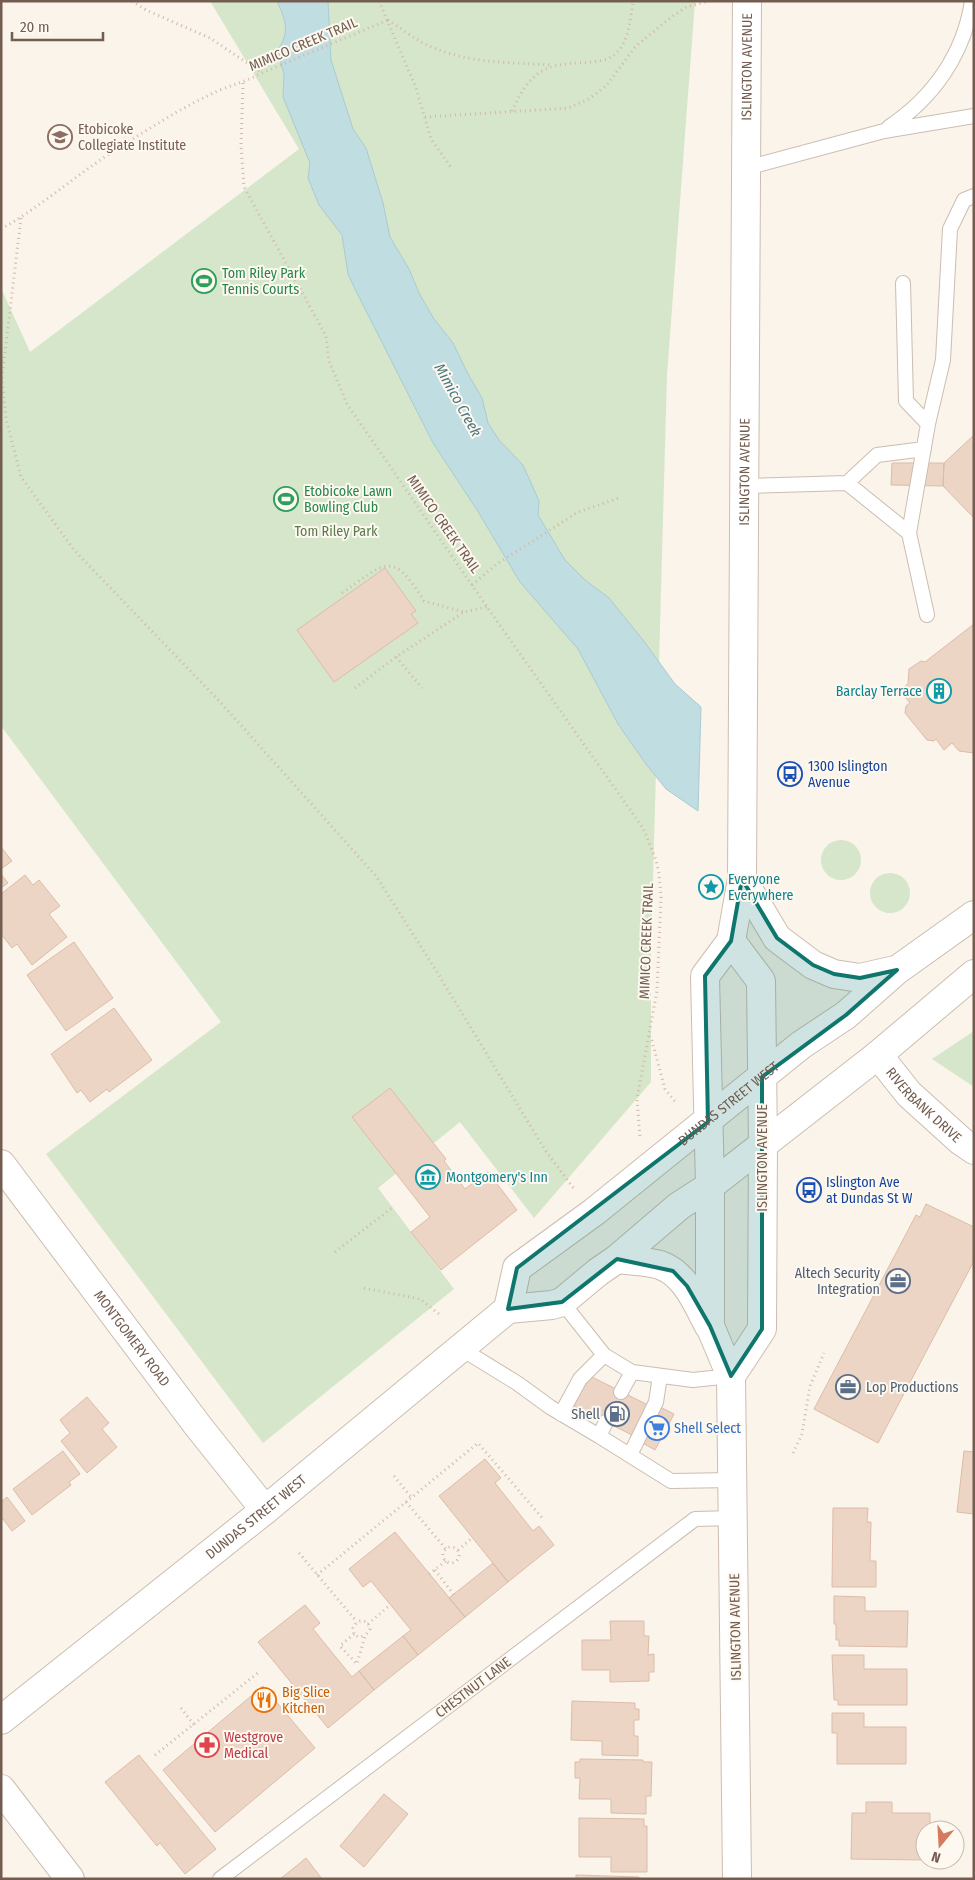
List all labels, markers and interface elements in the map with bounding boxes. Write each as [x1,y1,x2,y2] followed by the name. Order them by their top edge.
[12,10,104,42] scale bar
[738,13,756,121] street label: ISLINGTON AVENUE
[246,14,360,75] street label: MIMICO CREEK TRAIL
[20,18,50,36] text: 20 m
[78,121,186,154] place label: Etobicoke Collegiate Institute
[47,124,73,150] school or university icon: Etobicoke Collegiate Institute
[222,265,306,298] place label: Tom Riley Park Tennis Courts
[191,268,217,294] sports icon: Tom Riley Park Tennis Courts
[431,360,486,440] water label: Mimico Creek
[736,418,754,526] street label: ISLINGTON AVENUE
[403,472,484,577] street label: MIMICO CREEK TRAIL
[304,483,392,516] place label: Etobicoke Lawn Bowling Club
[273,486,299,512] sports icon: Etobicoke Lawn Bowling Club
[294,523,378,540] park label: Tom Riley Park
[926,678,952,704] building icon: Barclay Terrace
[836,683,922,700] place label: Barclay Terrace
[808,758,888,791] place label: 1300 Islington Avenue
[777,761,803,787] bus stop icon: 1300 Islington Avenue
[728,871,793,904] place label: Everyone Everywhere
[698,874,724,900] place icon: Everyone Everywhere
[636,883,657,999] street label: MIMICO CREEK TRAIL
[675,1058,783,1150] street label: DUNDAS STREET WEST
[882,1064,965,1147] street label: RIVERBANK DRIVE
[754,1104,771,1212] street label: ISLINGTON AVENUE
[415,1164,441,1190] museum icon: Montgomery's Inn
[446,1169,548,1186] place label: Montgomery's Inn
[826,1174,913,1207] place label: Islington Ave at Dundas St W
[796,1177,822,1203] bus stop icon: Islington Ave at Dundas St W
[795,1265,881,1298] place label: Altech Security Integration
[885,1268,911,1294] office icon: Altech Security Integration
[90,1287,173,1390] street label: MONTGOMERY ROAD
[835,1374,861,1400] office icon: Lop Productions
[866,1379,959,1396] place label: Lop Productions
[604,1401,630,1427] fuel station icon: Shell
[571,1406,600,1423] place label: Shell
[644,1415,670,1441] supermarket icon: Shell Select
[674,1420,741,1437] place label: Shell Select
[203,1471,310,1563] street label: DUNDAS STREET WEST
[726,1573,745,1681] street label: ISLINGTON AVENUE
[432,1653,515,1721] street label: CHESTNUT LANE
[282,1684,330,1717] place label: Big Slice Kitchen
[251,1687,277,1713] restaurant icon: Big Slice Kitchen
[224,1729,283,1762] place label: Westgrove Medical
[194,1732,220,1758] pharmacy icon: Westgrove Medical
[915,1820,965,1870] north arrow
[930,1848,943,1866] text: N

